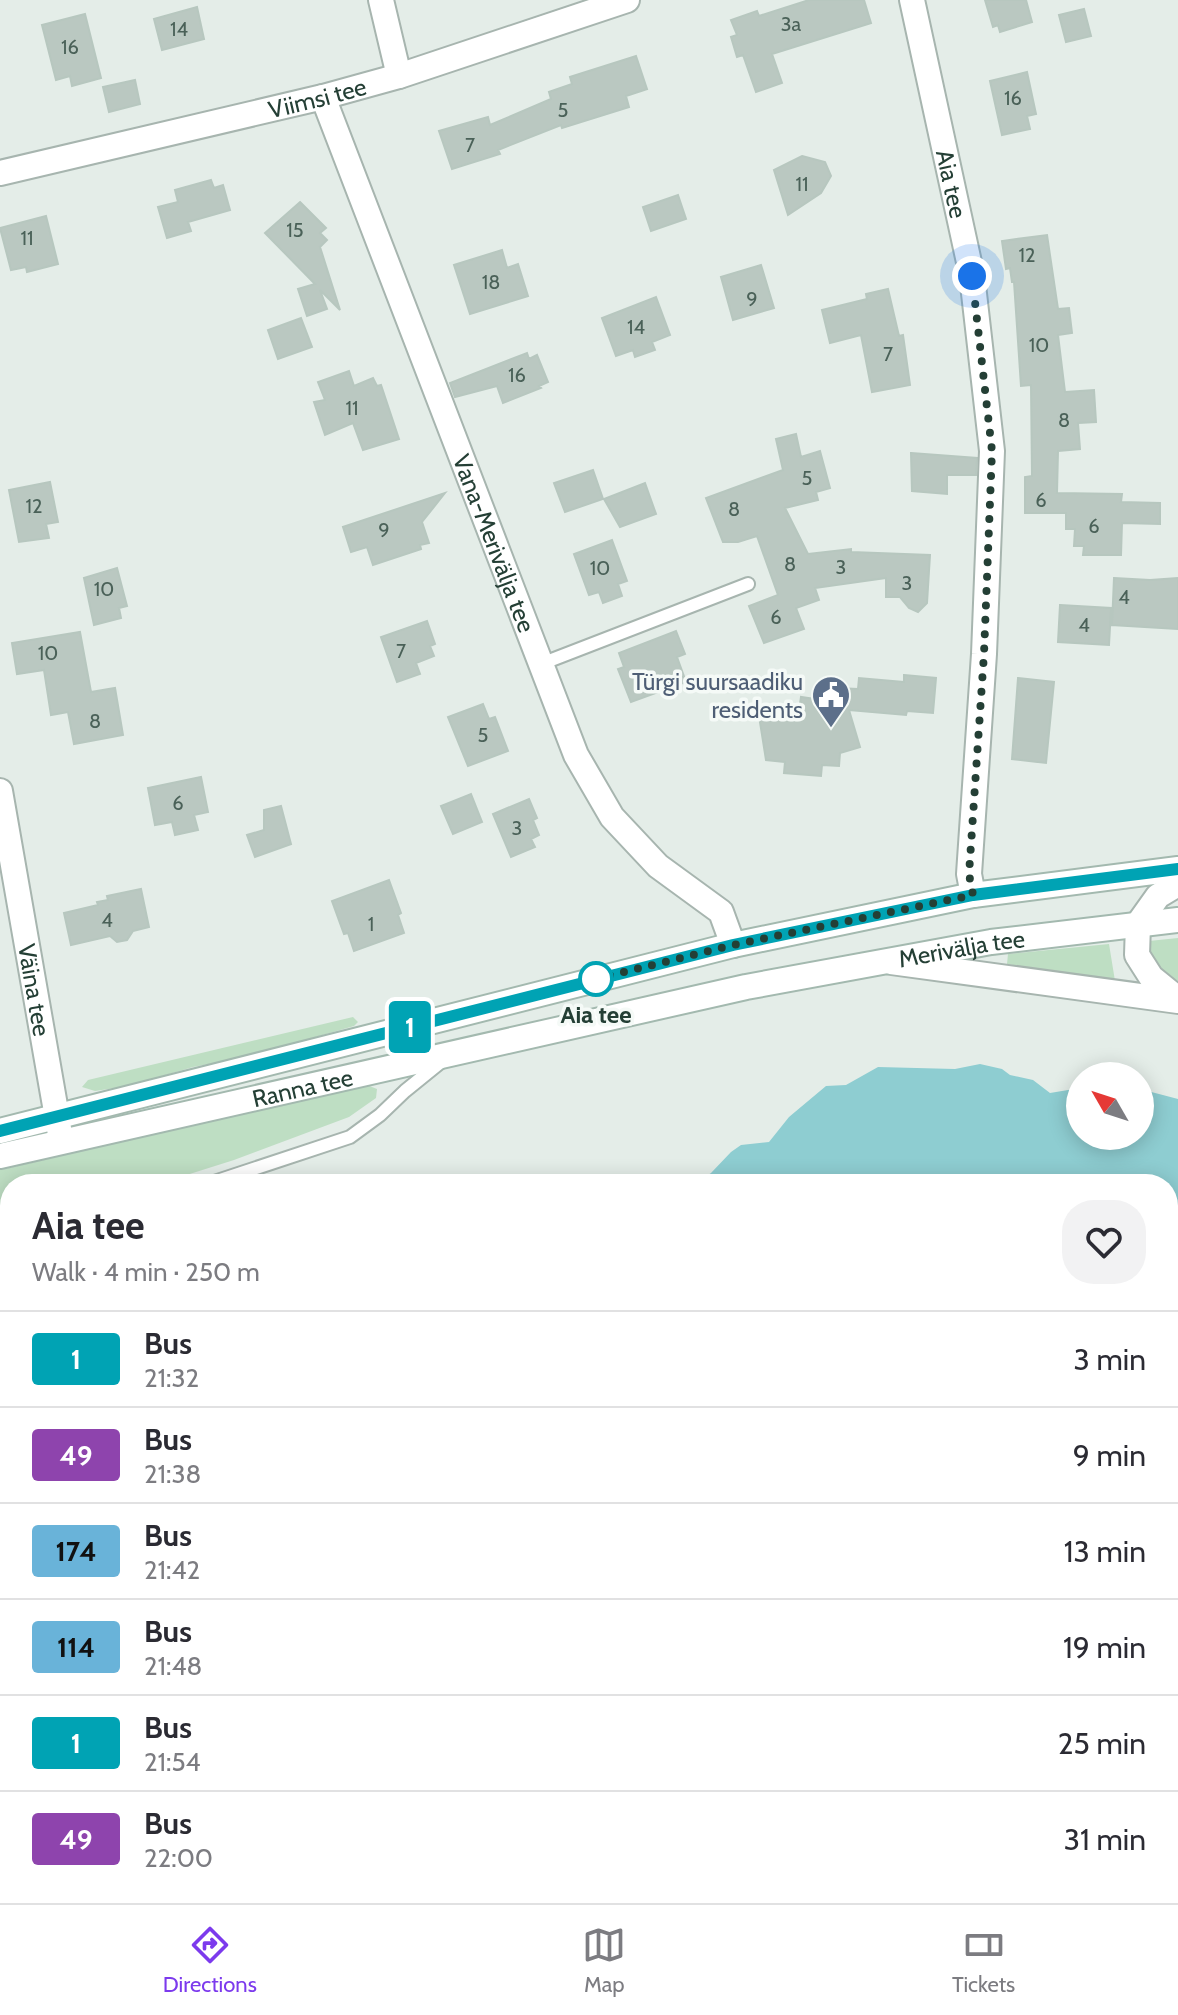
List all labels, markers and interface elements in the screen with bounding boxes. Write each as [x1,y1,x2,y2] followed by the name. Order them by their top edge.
[781,12,802,36] house number: 3a
[170,17,188,41] house number: 14
[61,35,79,59] house number: 16
[265,71,369,124] street label: Viimsi tee
[1004,86,1022,110] house number: 16
[558,98,568,122] house number: 5
[465,133,475,157] house number: 7
[930,147,973,221] street label: Aia tee
[795,172,809,196] house number: 11
[286,218,304,242] house number: 15
[20,226,34,250] house number: 11
[1019,243,1036,267] house number: 12
[952,256,992,296] your location
[482,270,500,294] house number: 18
[746,287,758,311] house number: 9
[627,315,645,339] house number: 14
[1029,333,1049,357] house number: 10
[883,342,893,366] house number: 7
[508,363,526,387] house number: 16
[345,396,359,420] house number: 11
[1058,408,1070,432] house number: 8
[447,450,542,636] street label: Vana-Merivälja tee
[802,466,812,490] house number: 5
[1035,488,1047,512] house number: 6
[26,494,43,518] house number: 12
[728,497,740,521] house number: 8
[1088,514,1100,538] house number: 6
[378,518,390,542] house number: 9
[784,552,796,576] house number: 8
[836,555,846,579] house number: 3
[590,556,610,580] house number: 10
[902,571,912,595] house number: 3
[94,577,114,601] house number: 10
[1118,585,1130,609] house number: 4
[770,605,782,629] house number: 6
[1078,613,1090,637] house number: 4
[396,639,406,663] house number: 7
[38,641,58,665] house number: 10
[632,667,803,724] place label: Türgi suursaadiku residents
[810,674,852,729] public building icon: Türgi suursaadiku residents
[89,709,101,733] house number: 8
[478,723,488,747] house number: 5
[172,791,184,815] house number: 6
[512,816,522,840] house number: 3
[101,908,113,932] house number: 4
[368,912,374,936] house number: 1
[896,924,1026,973] street label: Merivälja tee
[12,942,57,1038] street label: Väina tee
[579,962,613,996] marker: Aia tee
[560,1000,632,1029] place label: Aia tee
[384,1001,436,1053] line badge: 1
[405,1010,415,1044] text: 1
[249,1062,355,1113] street label: Ranna tee
[1066,1062,1154,1150] north arrow
[1066,1062,1154,1150] map controls
[1062,1200,1146,1284] button: heart
[32,1202,145,1249] text: Aia tee
[32,1256,260,1288] text: Walk · 4 min · 250 m
[144,1325,192,1362] text: Bus
[1074,1341,1146,1378] text: 3 min
[71,1342,81,1376] text: 1
[144,1362,199,1394] text: 21:32
[144,1421,192,1458] text: Bus
[1073,1437,1146,1474] text: 9 min
[59,1438,93,1472] text: 49
[144,1458,201,1490] text: 21:38
[144,1517,192,1554] text: Bus
[1064,1533,1146,1570] text: 13 min
[55,1534,97,1568] text: 174
[144,1554,200,1586] text: 21:42
[144,1613,192,1650] text: Bus
[1063,1629,1146,1666] text: 19 min
[57,1630,95,1664] text: 114
[144,1650,202,1682] text: 21:48
[144,1709,192,1746] text: Bus
[1058,1725,1146,1762] text: 25 min
[71,1726,81,1760] text: 1
[144,1746,201,1778] text: 21:54
[144,1805,192,1842] text: Bus
[1064,1821,1146,1858] text: 31 min
[59,1822,93,1856] text: 49
[144,1842,213,1874] text: 22:00
[163,1923,257,1998] tab: Directions
[582,1923,626,1998] tab: Map
[952,1923,1015,1998] tab: Tickets

